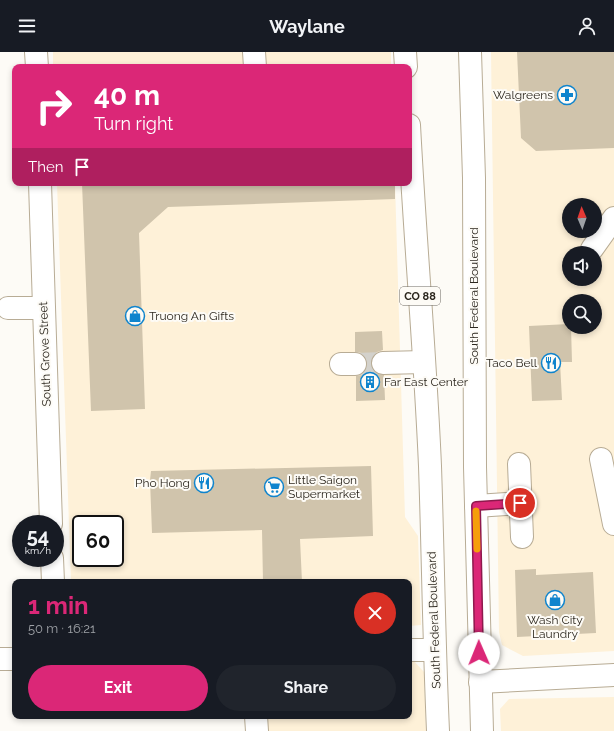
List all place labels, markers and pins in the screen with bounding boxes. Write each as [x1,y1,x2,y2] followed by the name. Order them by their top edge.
[556,84,578,106] pharmacy icon: Walgreens
[493,88,553,102] place label: Walgreens
[124,305,146,327] shop icon: Truong An Gifts
[149,309,234,323] place label: Truong An Gifts
[540,352,562,374] restaurant icon: Taco Bell
[486,356,538,370] place label: Taco Bell
[359,371,381,393] building icon: Far East Center
[384,375,469,389] place label: Far East Center
[193,472,215,494] restaurant icon: Pho Hong
[288,473,360,501] place label: Little Saigon Supermarket
[135,476,190,490] place label: Pho Hong
[263,476,285,498] supermarket icon: Little Saigon Supermarket
[503,486,537,520] pin
[544,589,566,611] shop icon: Wash City Laundry
[527,613,583,641] place label: Wash City Laundry

